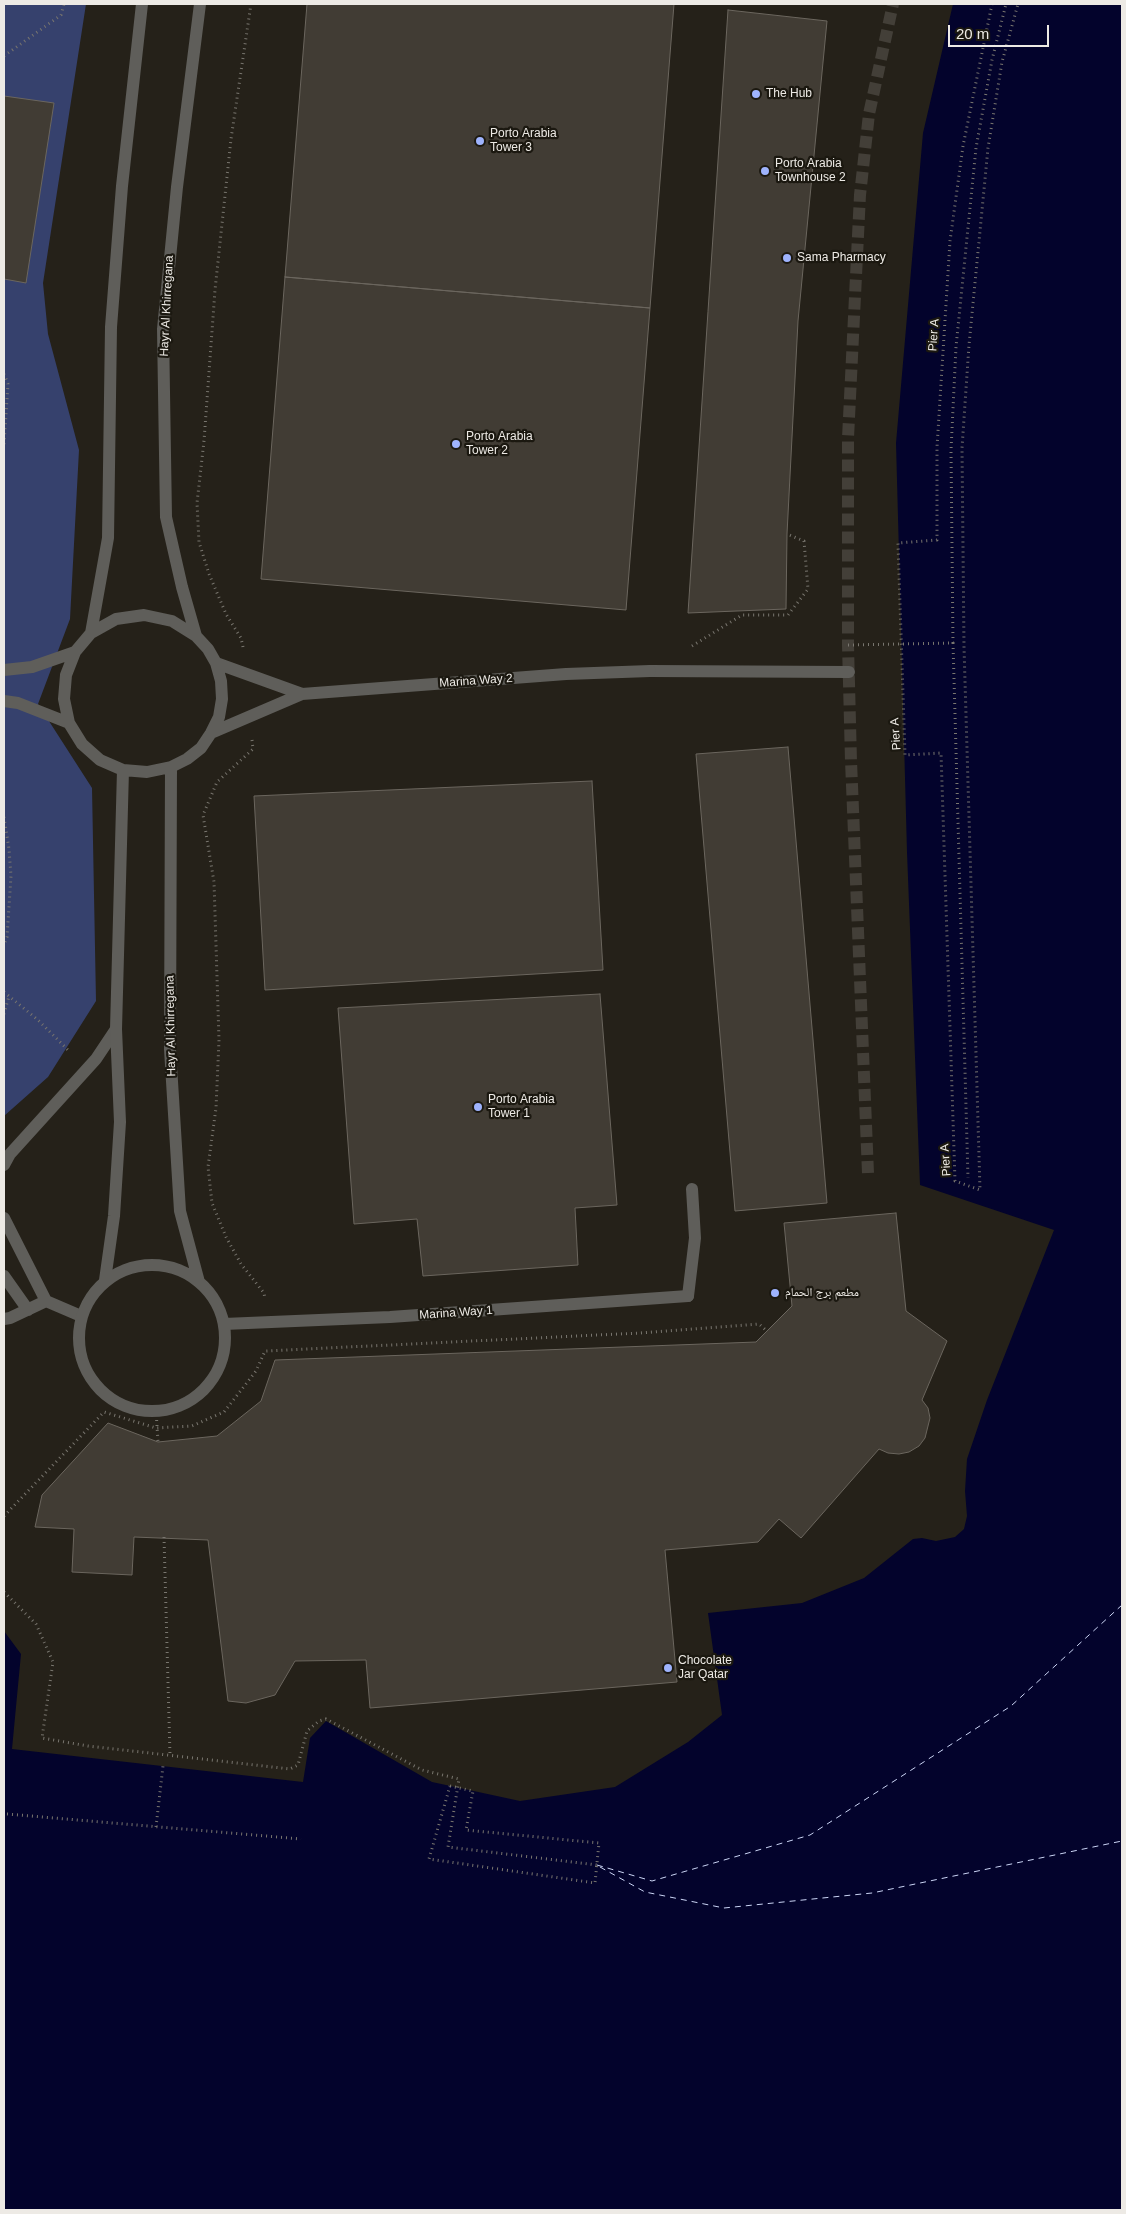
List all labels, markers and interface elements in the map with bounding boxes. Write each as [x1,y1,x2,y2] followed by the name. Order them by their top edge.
[951,15,1052,47] scale bar
[956,25,989,42] text: 20 m
[766,87,812,101] place label: The Hub
[750,88,762,100] marker: The Hub
[490,127,557,155] place label: Porto Arabia Tower 3
[474,135,486,147] marker: Porto Arabia Tower 3
[775,157,846,185] place label: Porto Arabia Townhouse 2
[759,165,771,177] marker: Porto Arabia Townhouse 2
[797,251,886,265] place label: Sama Pharmacy
[781,252,793,264] marker: Sama Pharmacy
[157,255,177,357] street label: Hayr Al Khirregana
[926,318,942,352] street label: Pier A
[466,430,533,458] place label: Porto Arabia Tower 2
[450,438,462,450] marker: Porto Arabia Tower 2
[439,671,513,691] street label: Marina Way 2
[888,717,904,751] street label: Pier A
[163,975,179,1077] street label: Hayr Al Khirregana
[488,1093,555,1121] place label: Porto Arabia Tower 1
[472,1101,484,1113] marker: Porto Arabia Tower 1
[938,1143,954,1177] street label: Pier A
[785,1286,859,1300] place label: مطعم برج الحمام
[769,1287,781,1299] marker: مطعم برج الحمام
[419,1303,493,1323] street label: Marina Way 1
[678,1654,732,1682] place label: Chocolate Jar Qatar
[662,1662,674,1674] marker: Chocolate Jar Qatar

